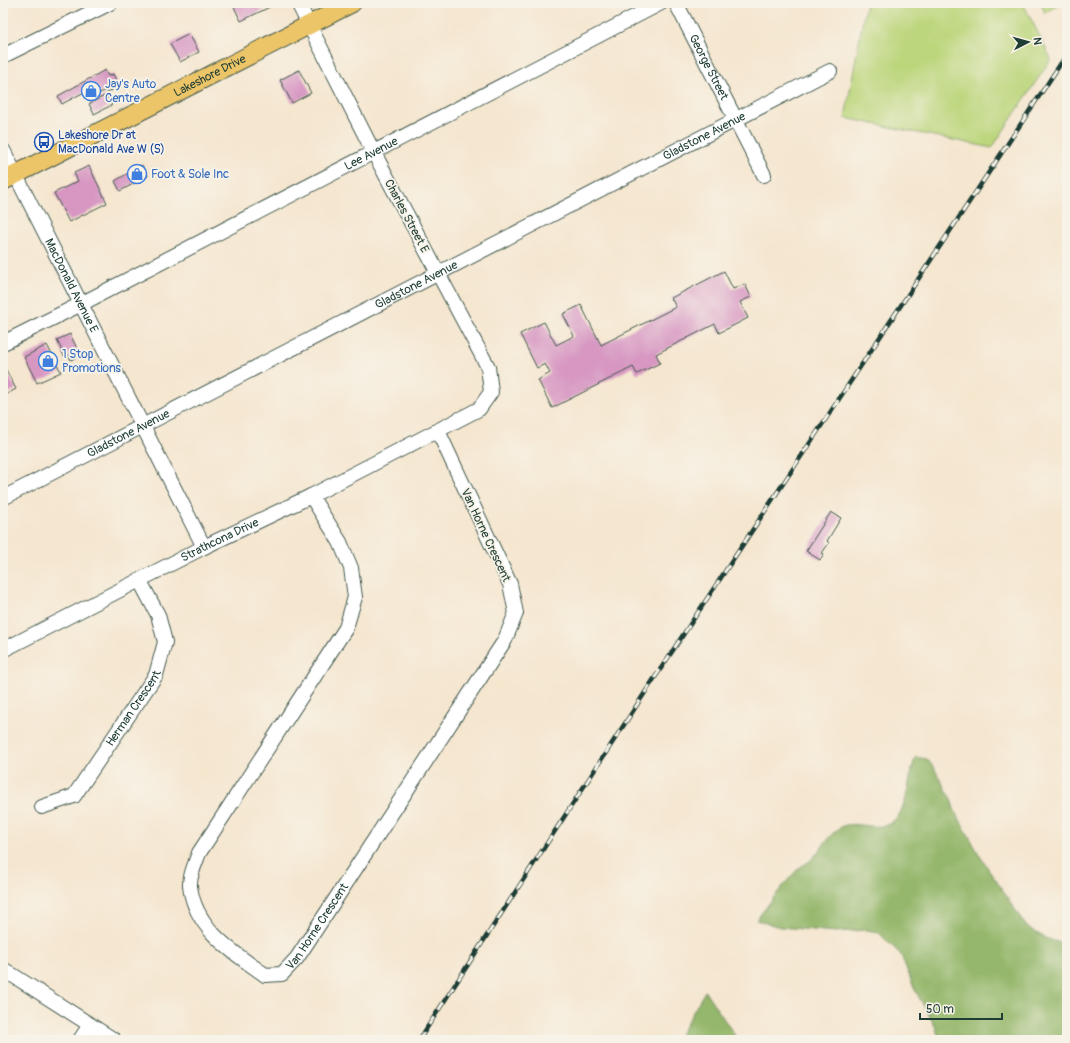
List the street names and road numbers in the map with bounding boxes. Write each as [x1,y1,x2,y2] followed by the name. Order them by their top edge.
[685,32,731,103] street label: George Street
[171,51,249,101] street label: Lakeshore Drive
[660,109,748,164] street label: Gladstone Avenue
[342,134,401,174] street label: Lee Avenue
[381,177,432,256] street label: Charles Street E
[41,236,101,336] street label: MacDonald Avenue E
[373,258,460,313] street label: Gladstone Avenue
[85,406,172,461] street label: Gladstone Avenue
[457,486,514,584] street label: Van Horne Crescent
[178,515,261,566] street label: Strathcona Drive
[103,669,165,749] street label: Herman Crescent
[283,880,352,973] street label: Van Horne Crescent

